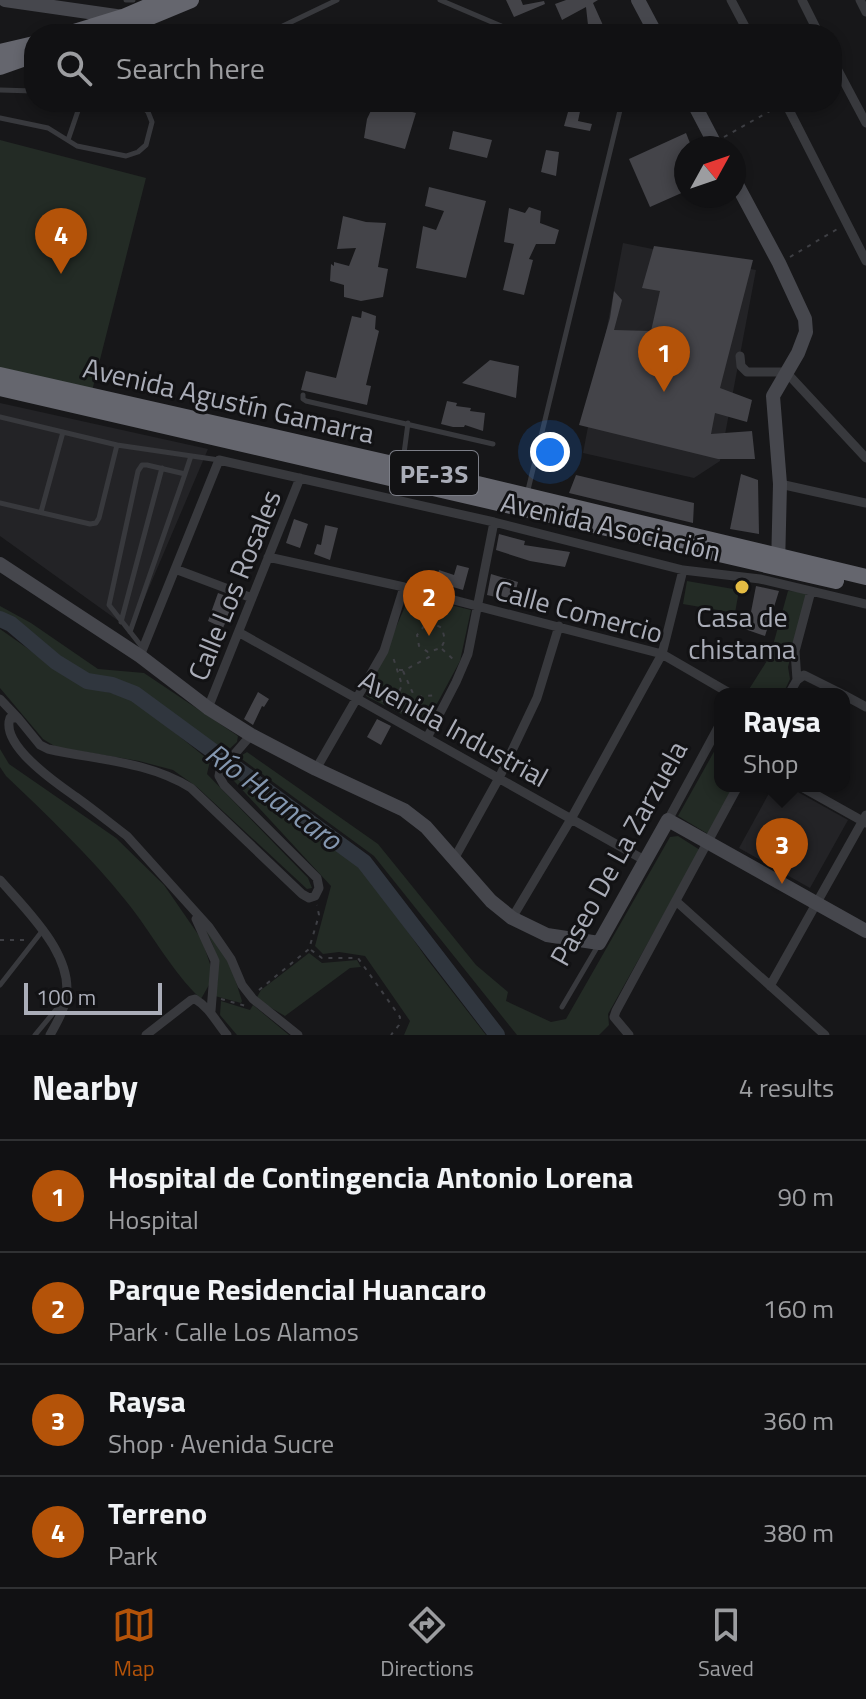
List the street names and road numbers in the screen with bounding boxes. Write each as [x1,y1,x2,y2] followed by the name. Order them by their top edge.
[79,346,379,454] street label: Avenida Agustín Gamarra
[390,451,478,495] road number: PE-3S
[497,480,725,572] street label: Avenida Asociación
[176,483,292,687] street label: Calle Los Rosales
[490,568,668,654] street label: Calle Comercio
[352,658,556,798] street label: Avenida Industrial
[538,733,698,973] street label: Paseo De La Zarzuela

